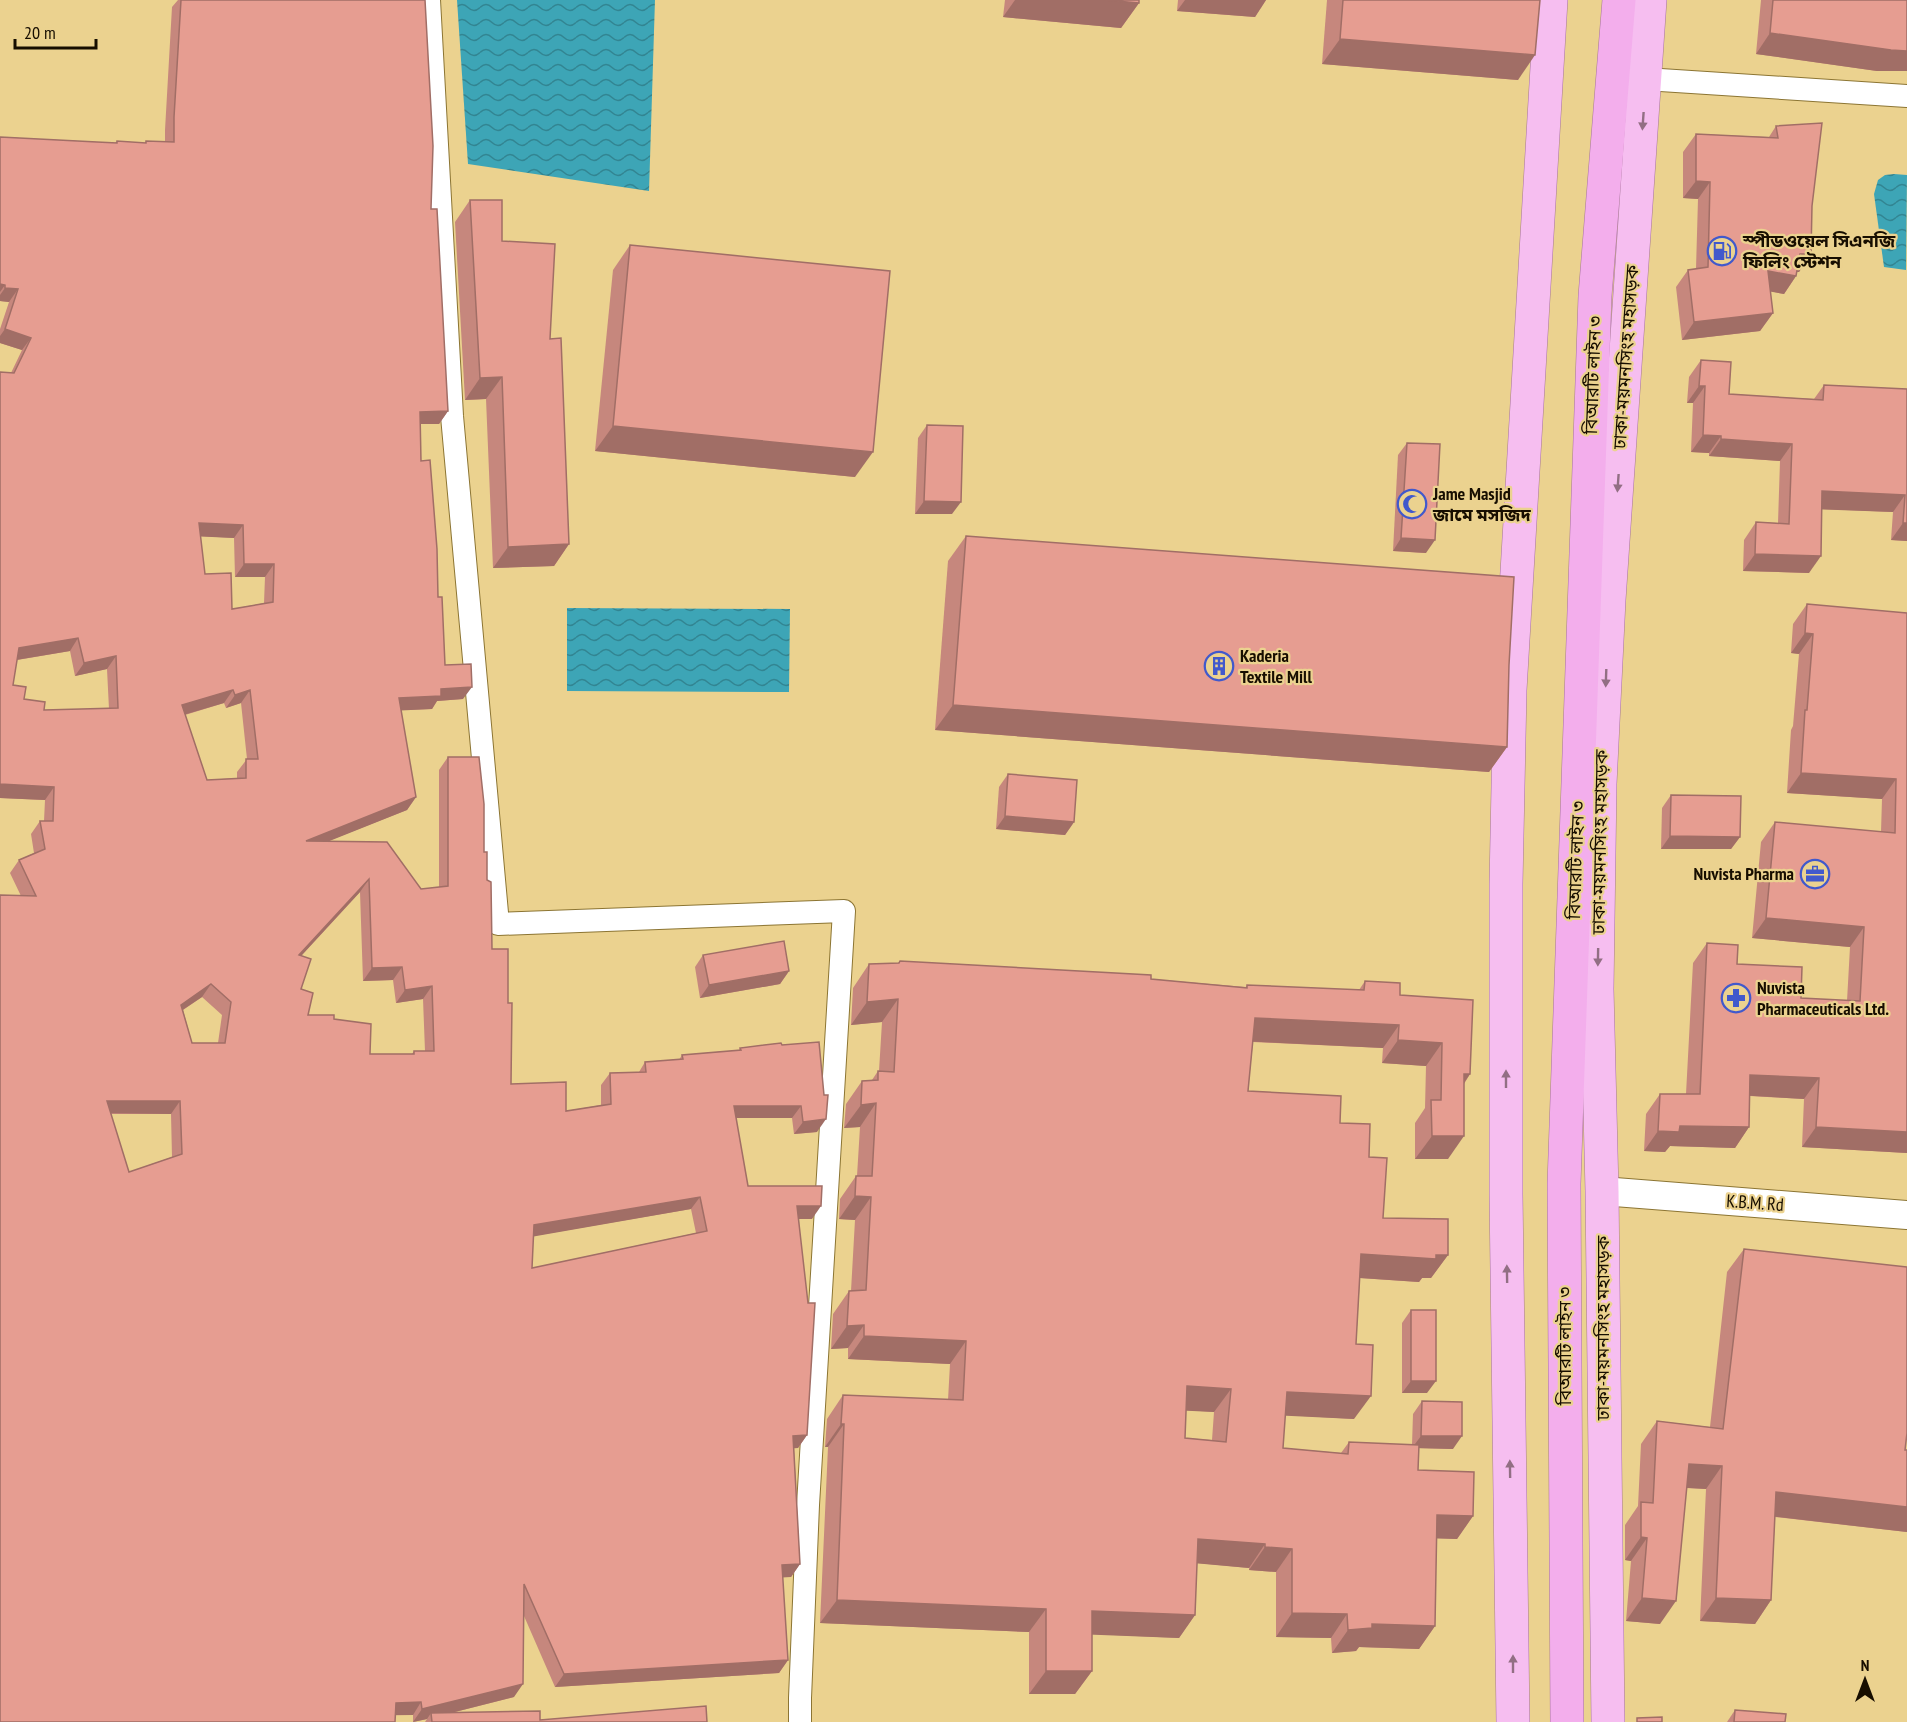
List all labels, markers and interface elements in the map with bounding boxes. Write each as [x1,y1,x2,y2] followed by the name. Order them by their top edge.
[15,12,96,50] scale bar
[24,21,56,44] text: 20 m
[1638,112,1648,131] one-way arrow
[1742,229,1896,273] place label: স্পীডওয়েল সিএনজি ফিলিং স্টেশন
[1706,235,1738,267] fuel station icon: স্পীডওয়েল সিএনজি ফিলিং স্টেশন
[1608,264,1643,451] street label: ঢাকা-ময়মনসিংহ মহাসড়ক
[1579,315,1606,436] street label: বিআরটি লাইন ৩
[1613,474,1622,493] one-way arrow
[1432,482,1532,526] place label: Jame Masjid জামে মসজিদ
[1396,488,1428,520] mosque icon: Jame Masjid জামে মসজিদ
[1240,644,1312,688] place label: Kaderia Textile Mill
[1203,650,1235,682] building icon: Kaderia Textile Mill
[1602,669,1611,688] one-way arrow
[1586,749,1613,935] street label: ঢাকা-ময়মনসিংহ মহাসড়ক
[1562,800,1589,921] street label: বিআরটি লাইন ৩
[1799,858,1831,890] office icon: Nuvista Pharma
[1694,862,1794,885] place label: Nuvista Pharma
[1593,947,1603,966] one-way arrow
[1757,976,1889,1020] place label: Nuvista Pharmaceuticals Ltd.
[1720,982,1752,1014] pharmacy icon: Nuvista Pharmaceuticals Ltd.
[1501,1069,1511,1088] one-way arrow
[1726,1189,1785,1216] street label: K.B.M. Rd
[1591,1235,1614,1421] street label: ঢাকা-ময়মনসিংহ মহাসড়ক
[1502,1264,1512,1283] one-way arrow
[1553,1286,1576,1406] street label: বিআরটি লাইন ৩
[1506,1459,1515,1478] one-way arrow
[1835,1650,1895,1710] north arrow
[1508,1654,1518,1673] one-way arrow
[1861,1655,1869,1675] text: N

